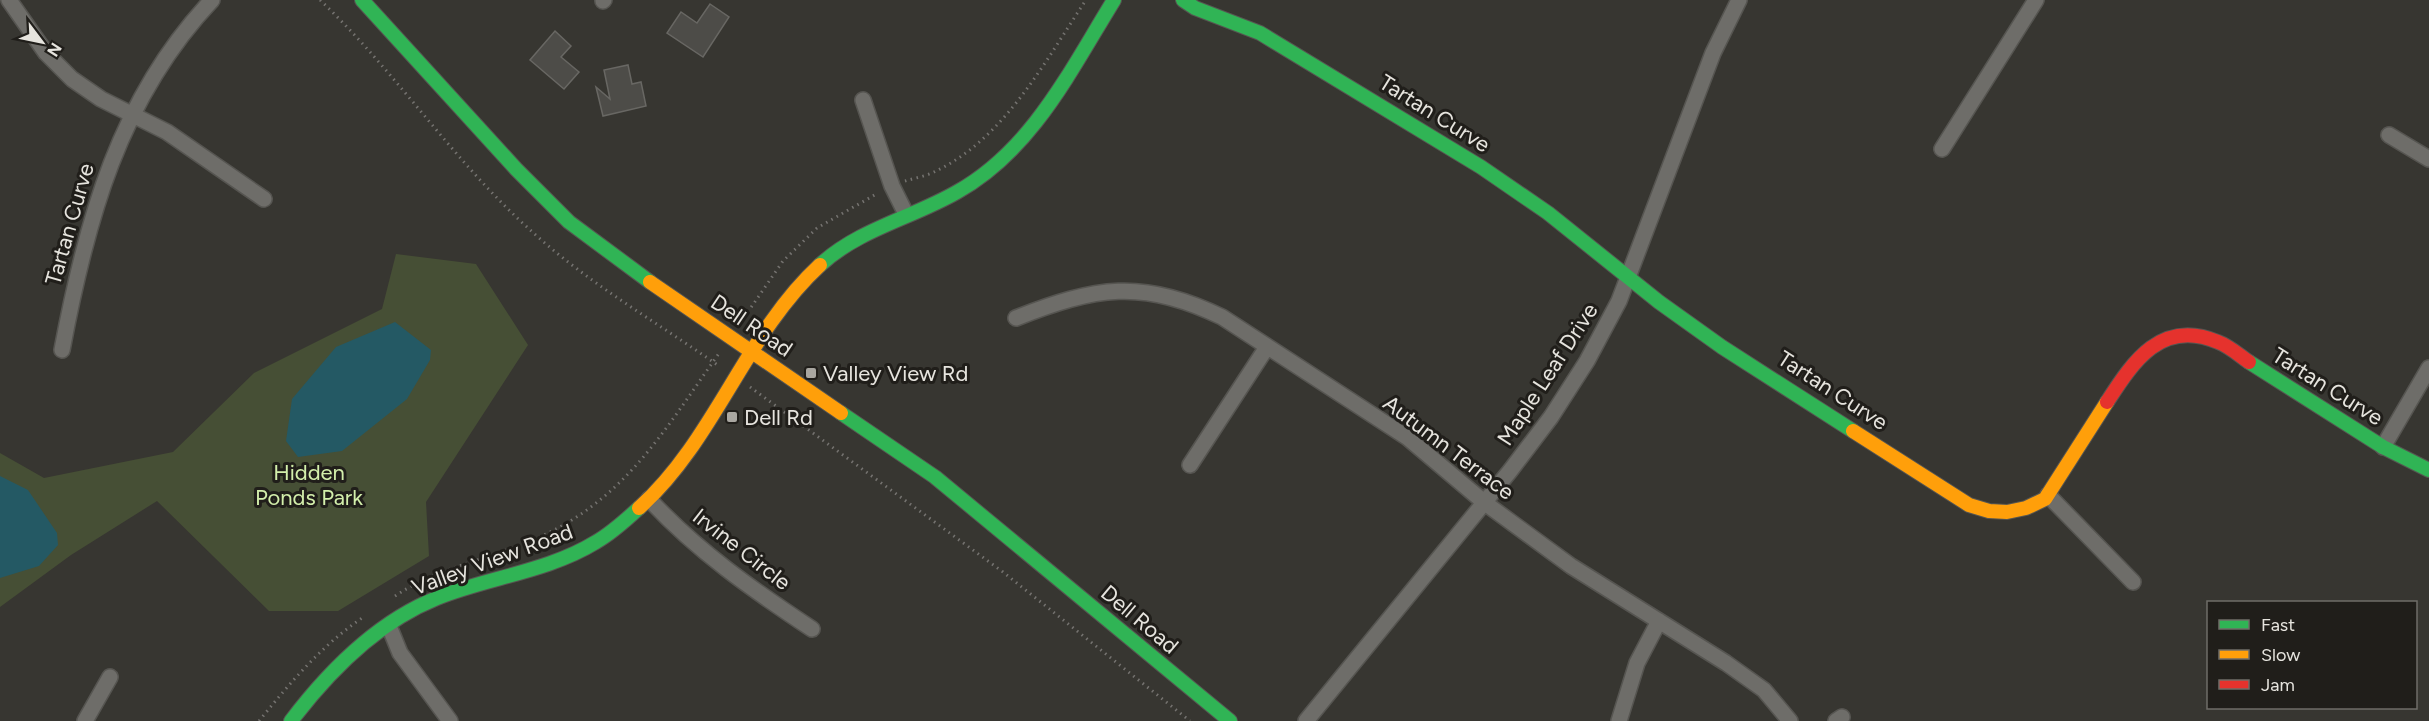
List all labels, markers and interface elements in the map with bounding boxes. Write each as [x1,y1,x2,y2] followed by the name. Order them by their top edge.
[12,12,72,72] north arrow
[43,39,66,60] text: N
[1374,69,1495,158] street label: Tartan Curve
[39,160,100,288] street label: Tartan Curve
[706,288,798,363] street label: Dell Road
[1491,298,1603,450] street label: Maple Leaf Drive
[2267,342,2388,431] street label: Tartan Curve
[1773,345,1893,436] street label: Tartan Curve
[823,360,968,387] place label: Valley View Rd
[804,366,818,380] marker: Valley View Rd
[1378,389,1520,505] street label: Autumn Terrace
[744,404,813,431] place label: Dell Rd
[725,410,739,424] marker: Dell Rd
[255,459,363,511] park label: Hidden Ponds Park
[687,503,796,596] street label: Irvine Circle
[408,518,576,601] street label: Valley View Road
[1095,579,1184,660] street label: Dell Road
[2207,601,2417,709] legend
[2261,614,2295,636] text: Fast
[2261,644,2300,666] text: Slow
[2261,674,2295,696] text: Jam

